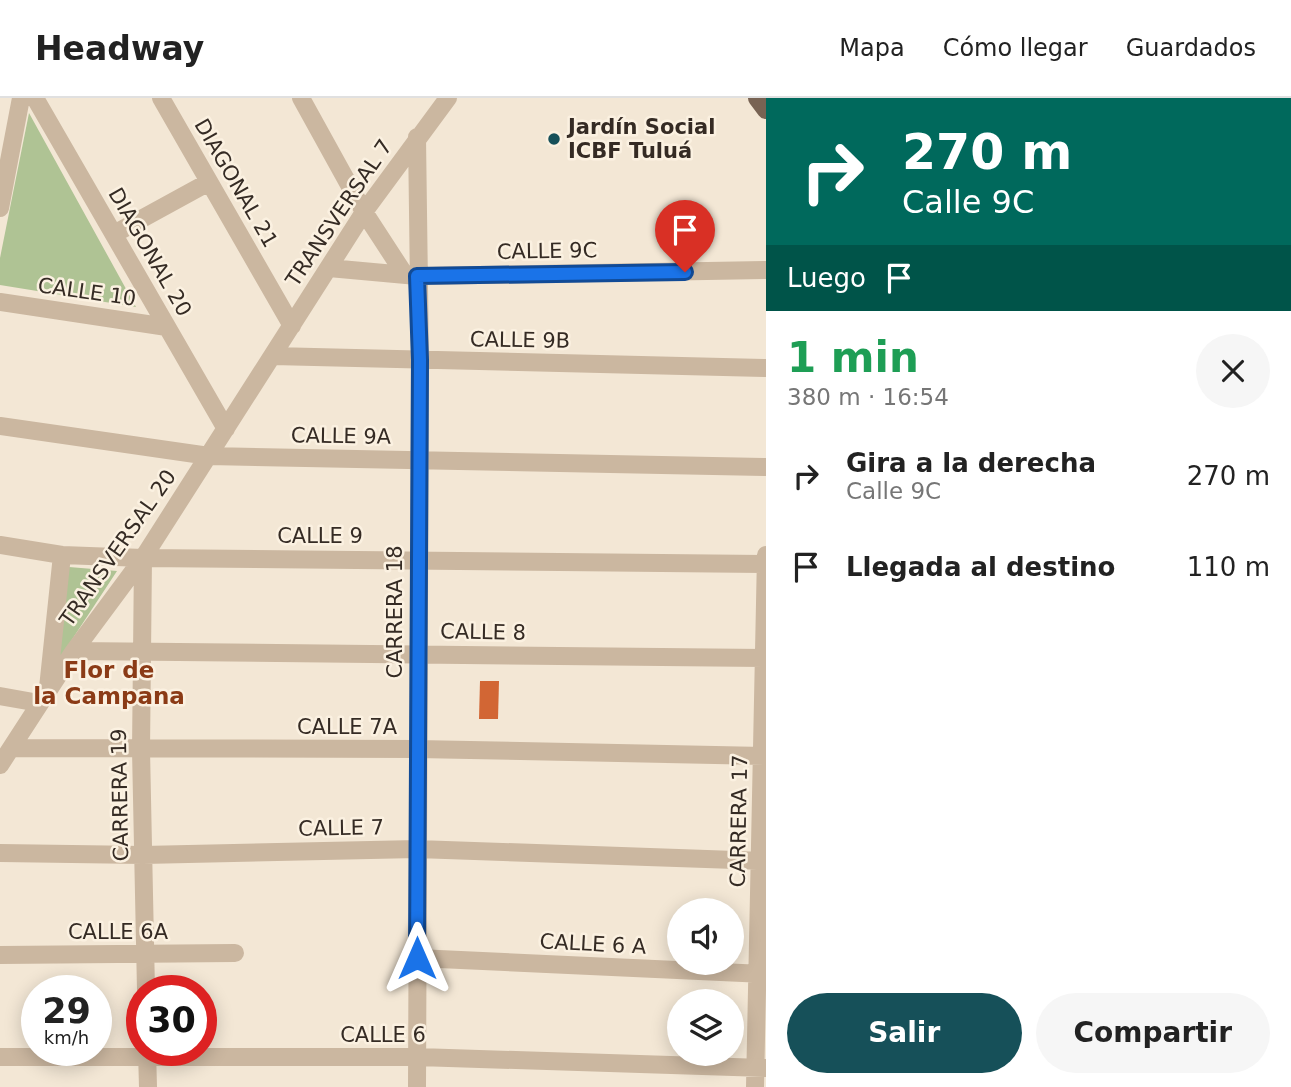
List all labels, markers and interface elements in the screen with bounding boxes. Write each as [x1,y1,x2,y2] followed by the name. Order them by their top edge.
[35,29,204,68] text: Headway
[839,34,905,62] text: Mapa
[943,34,1088,62] text: Cómo llegar
[1126,34,1256,62] text: Guardados
[190,114,282,252] street label: DIAGONAL 21
[566,115,715,163] place label: Jardín Social ICBF Tuluá
[902,124,1072,181] text: 270 m
[787,126,878,217] icon: right
[546,131,562,147] marker: Jardín Social ICBF Tuluá
[280,135,397,292] street label: TRANSVERSAL 7
[104,183,196,321] street label: DIAGONAL 20
[902,183,1034,221] text: Calle 9C
[655,200,715,272] pin
[666,211,704,249] icon: arrive
[497,238,597,264] street label: CALLE 9C
[880,259,918,297] icon: arrive
[787,263,866,293] text: Luego
[36,273,138,311] street label: CALLE 10
[470,327,570,353] street label: CALLE 9B
[787,333,919,382] text: 1 min
[1196,334,1270,408] button: close
[787,384,949,410] text: 380 m · 16:54
[291,423,392,449] street label: CALLE 9A
[846,448,1096,478] text: Gira a la derecha
[787,457,825,495] icon: right
[1187,461,1270,491] text: 270 m
[54,465,181,632] street label: TRANSVERSAL 20
[846,478,941,504] text: Calle 9C
[277,524,363,548] street label: CALLE 9
[383,546,407,678] street label: CARRERA 18
[787,548,825,586] icon: arrive
[846,552,1115,582] text: Llegada al destino
[1187,552,1270,582] text: 110 m
[440,619,526,645] street label: CALLE 8
[33,657,185,709] district label: Flor de la Campana
[297,715,398,739] street label: CALLE 7A
[107,728,133,862] street label: CARRERA 19
[726,754,752,888] street label: CARRERA 17
[298,815,384,841] street label: CALLE 7
[667,898,744,1066] map controls
[667,898,744,975] button: sound
[68,920,169,944] street label: CALLE 6A
[380,921,454,995] position arrow
[539,929,648,959] street label: CALLE 6 A
[126,975,217,1066] speed limit sign: 30
[667,989,744,1066] button: layers
[42,991,91,1031] text: 29
[787,993,1022,1073] button: Salir
[1036,993,1270,1073] button: Compartir
[340,1023,426,1047] street label: CALLE 6
[44,1027,89,1048] text: km/h

